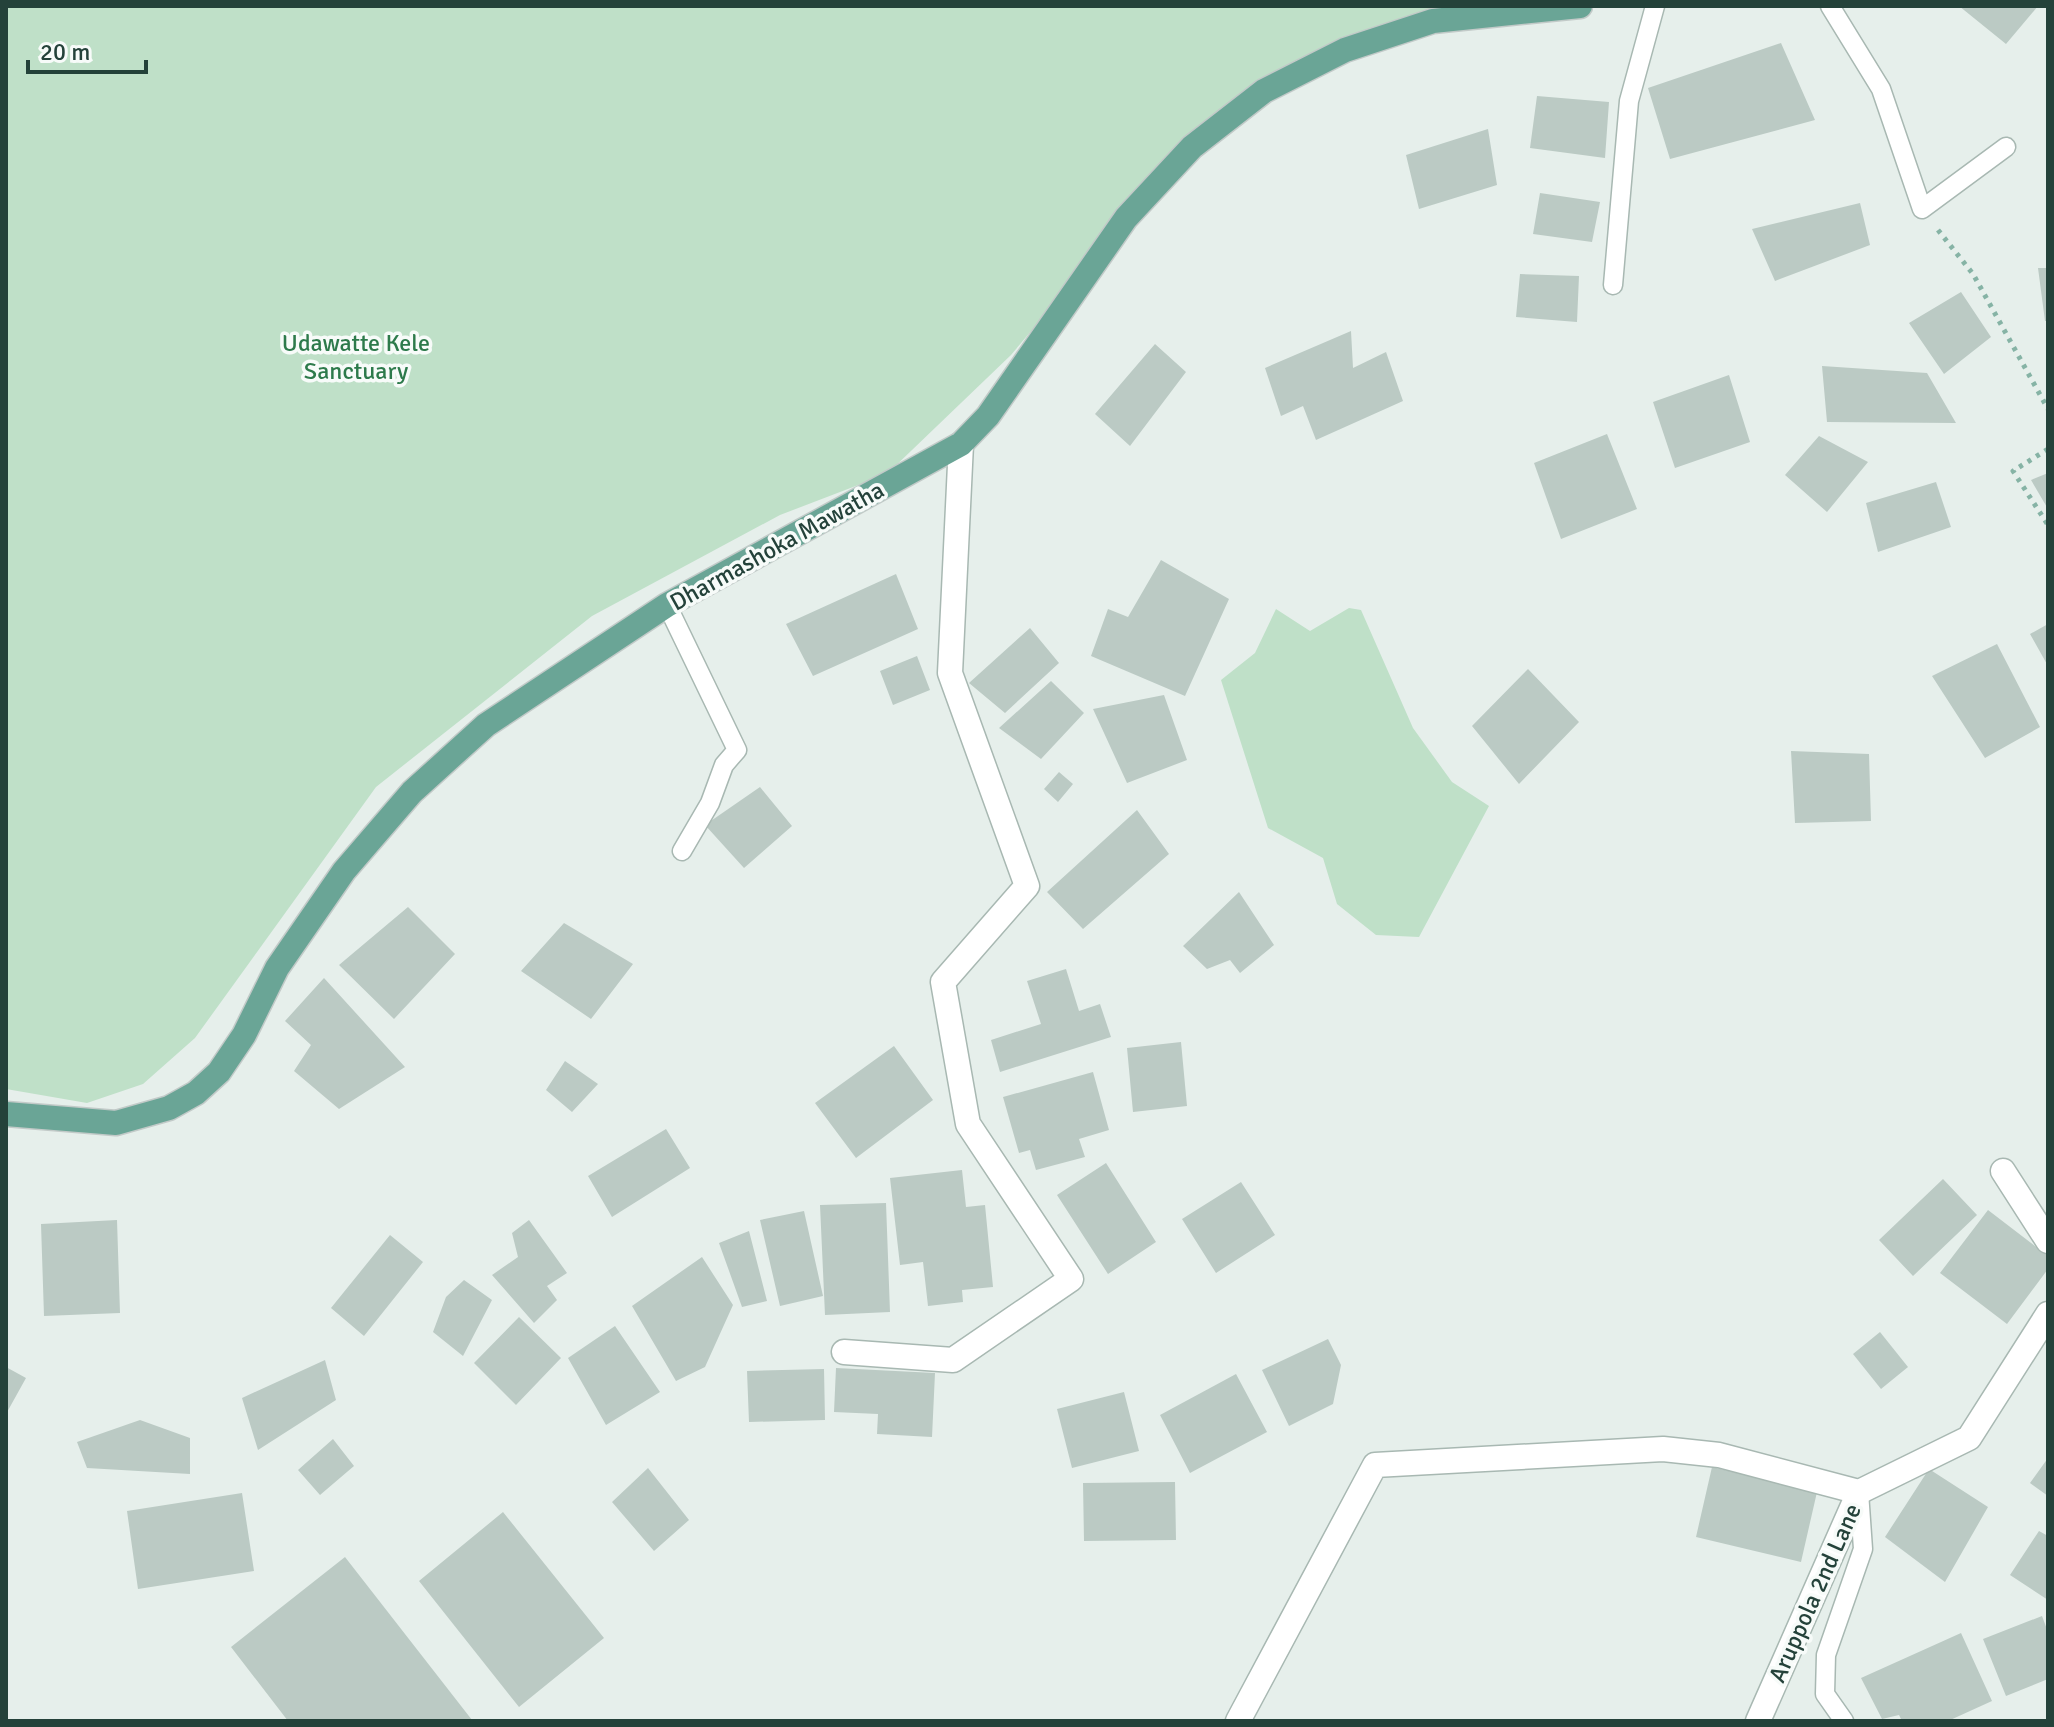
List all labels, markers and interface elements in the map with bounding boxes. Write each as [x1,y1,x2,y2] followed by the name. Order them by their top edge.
[28,24,146,74] scale bar
[40,37,90,67] text: 20 m
[282,328,430,386] park label: Udawatte Kele Sanctuary
[665,475,889,617] street label: Dharmashoka Mawatha
[1762,1499,1868,1687] street label: Aruppola 2nd Lane

